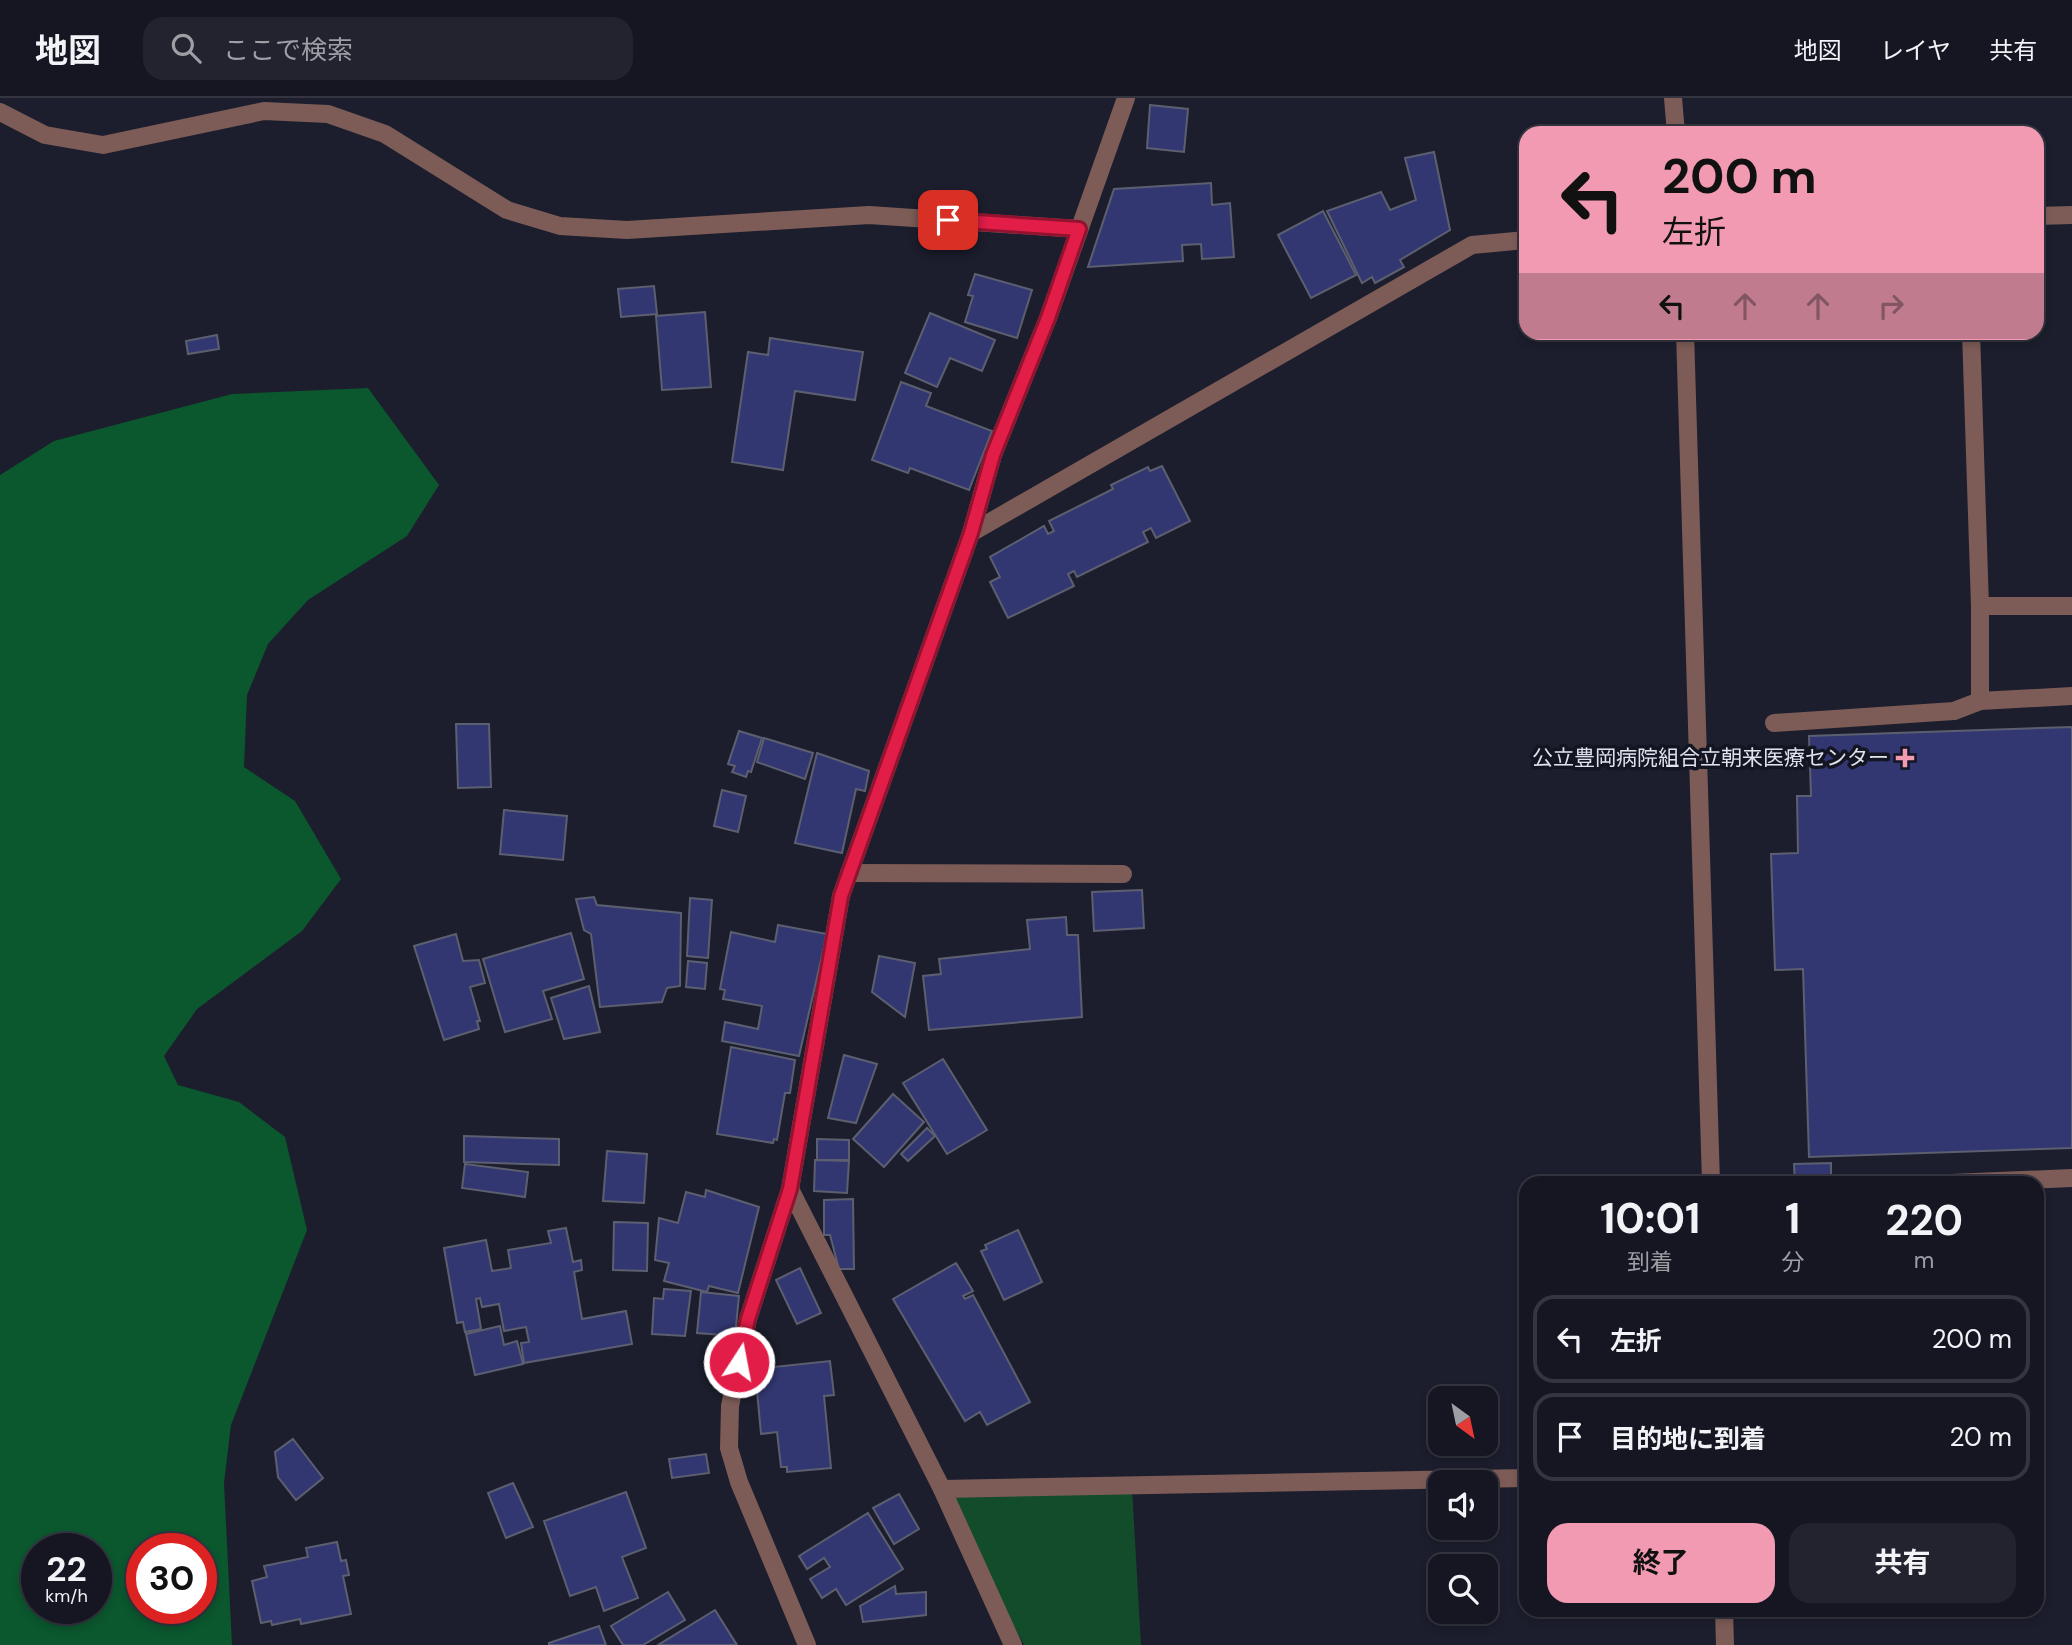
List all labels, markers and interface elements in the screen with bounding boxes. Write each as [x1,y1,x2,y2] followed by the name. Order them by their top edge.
[143,17,633,80] search box
[35,29,101,72] text: 地図
[167,29,205,67] icon: search
[223,33,353,67] text: ここで検索
[1794,35,1842,66] text: 地図
[1880,35,1951,66] text: レイヤ
[1989,35,2037,66] text: 共有
[1662,144,1817,208] text: 200 m
[1547,154,1638,245] icon: left
[918,190,978,250] pin
[929,201,967,239] icon: arrive
[1662,211,1726,253] text: 左折
[1653,287,1691,325] icon: left
[1726,287,1764,325] icon: ahead
[1799,287,1837,325] icon: ahead
[1872,287,1910,325] icon: right
[1532,744,1889,772] place label: 公立豊岡病院組合立朝来医療センター
[1895,748,1915,768] marker: 公立豊岡病院組合立朝来医療センター
[1600,1191,1700,1246] text: 10:01
[1785,1191,1800,1246] text: 1
[1885,1193,1963,1248] text: 220
[1914,1245,1934,1275] text: m
[1627,1247,1673,1277] text: 到着
[1781,1247,1804,1277] text: 分
[1551,1320,1589,1358] icon: left
[1932,1322,2012,1356] text: 200 m
[1610,1324,1662,1358] text: 左折
[702,1325,776,1399] position arrow
[1428,1386,1498,1456] north arrow
[1428,1386,1498,1624] map controls
[1551,1418,1589,1456] icon: arrive
[1949,1420,2012,1454] text: 20 m
[1610,1422,1766,1456] text: 目的地に到着
[1428,1470,1498,1540] button: sound
[1547,1523,1775,1603] button: 終了
[1789,1523,2016,1603] button: 共有
[126,1533,217,1624] speed limit sign: 30
[46,1546,87,1592] text: 22
[1428,1554,1498,1624] button: search
[45,1584,88,1608] text: km/h

